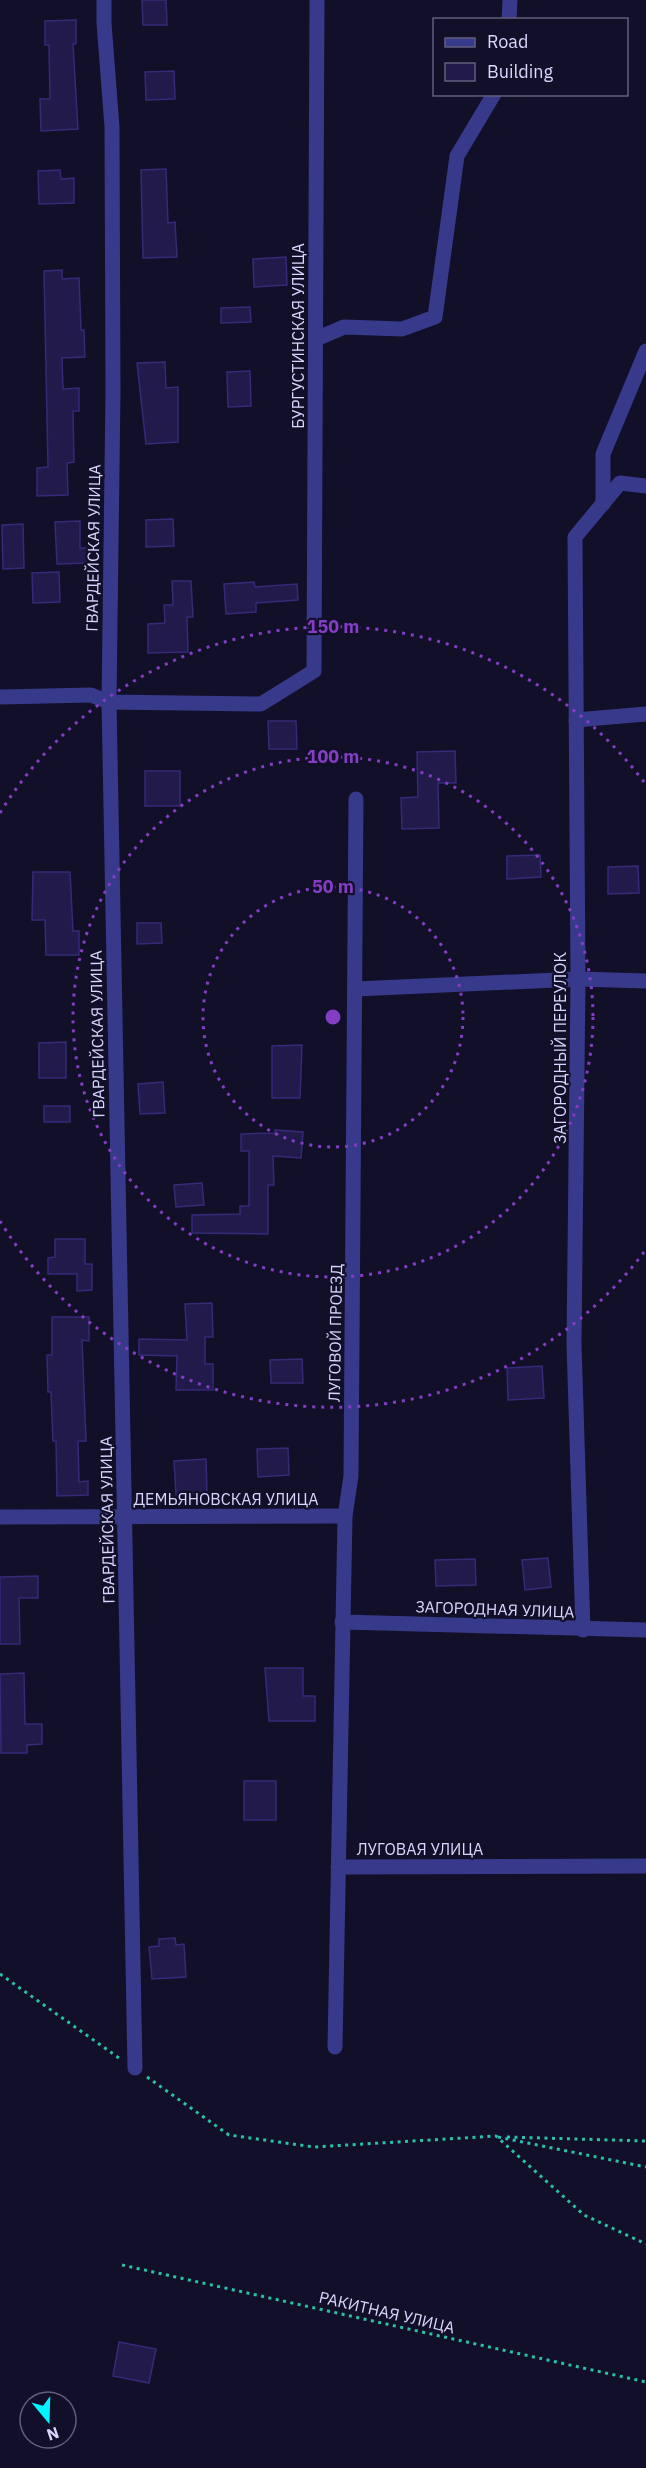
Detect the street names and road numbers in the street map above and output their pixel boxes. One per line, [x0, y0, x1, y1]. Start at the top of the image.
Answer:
street label: БУРГУСТИНСКАЯ УЛИЦА [288, 243, 308, 429]
street label: ГВАРДЕЙСКАЯ УЛИЦА [82, 464, 104, 632]
street label: ГВАРДЕЙСКАЯ УЛИЦА [86, 950, 108, 1118]
street label: ЗАГОРОДНЫЙ ПЕРЕУЛОК [550, 952, 570, 1144]
street label: ЛУГОВОЙ ПРОЕЗД [324, 1263, 346, 1402]
street label: ГВАРДЕЙСКАЯ УЛИЦА [96, 1436, 118, 1604]
street label: ДЕМЬЯНОВСКАЯ УЛИЦА [133, 1489, 319, 1509]
street label: ЗАГОРОДНАЯ УЛИЦА [415, 1596, 575, 1622]
street label: ЛУГОВАЯ УЛИЦА [357, 1839, 483, 1859]
street label: РАКИТНАЯ УЛИЦА [317, 2287, 457, 2337]

